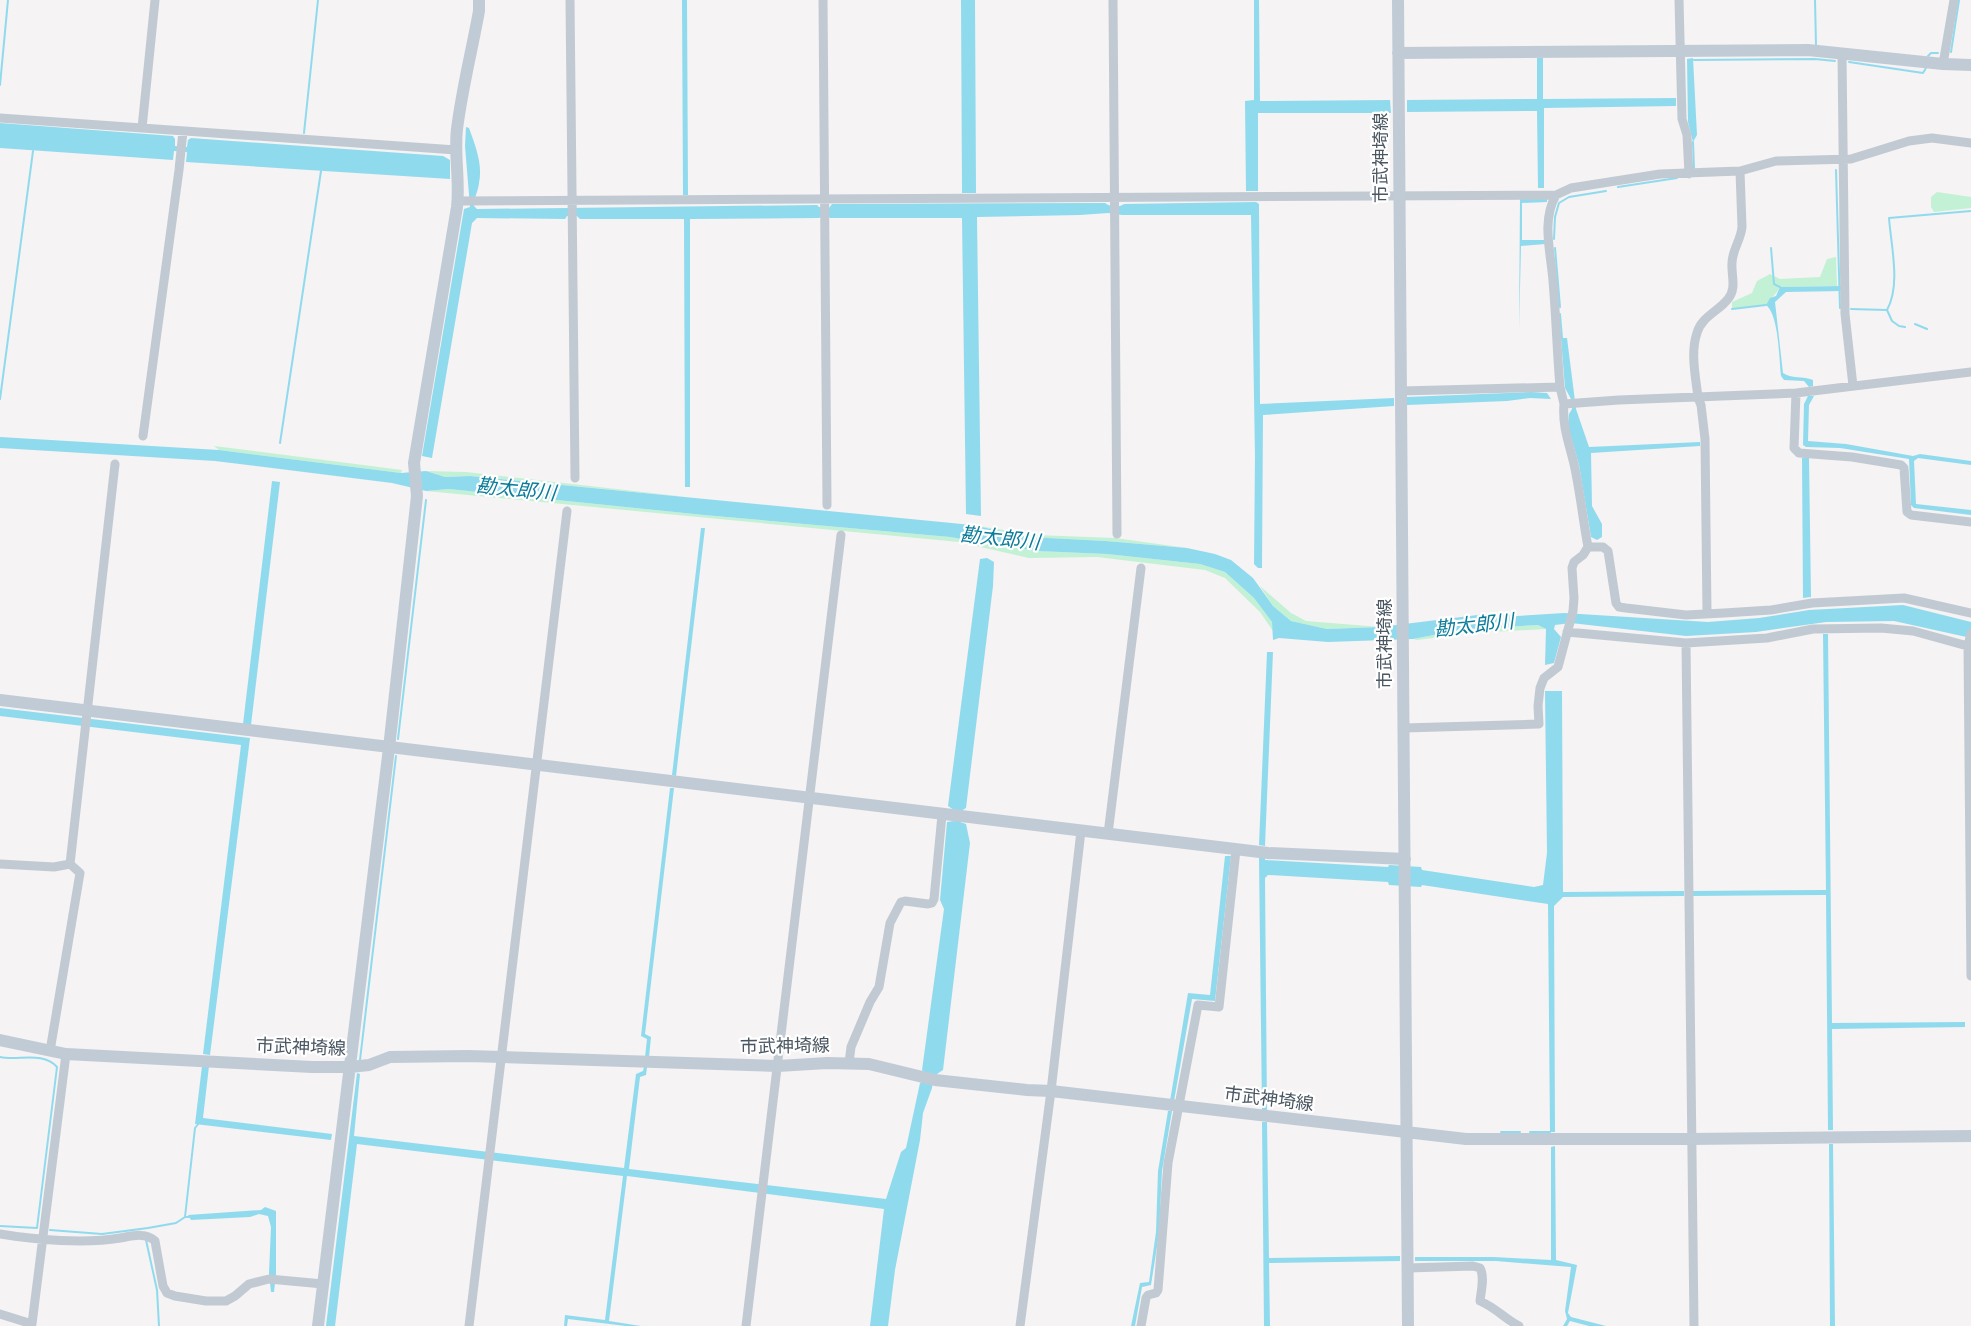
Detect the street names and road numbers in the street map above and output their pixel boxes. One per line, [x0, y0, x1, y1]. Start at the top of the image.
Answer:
street label: 市武神埼線 [1370, 113, 1392, 203]
street label: 市武神埼線 [1374, 599, 1396, 689]
street label: 市武神埼線 [256, 1034, 346, 1060]
street label: 市武神埼線 [740, 1034, 830, 1058]
street label: 市武神埼線 [1223, 1083, 1315, 1115]

